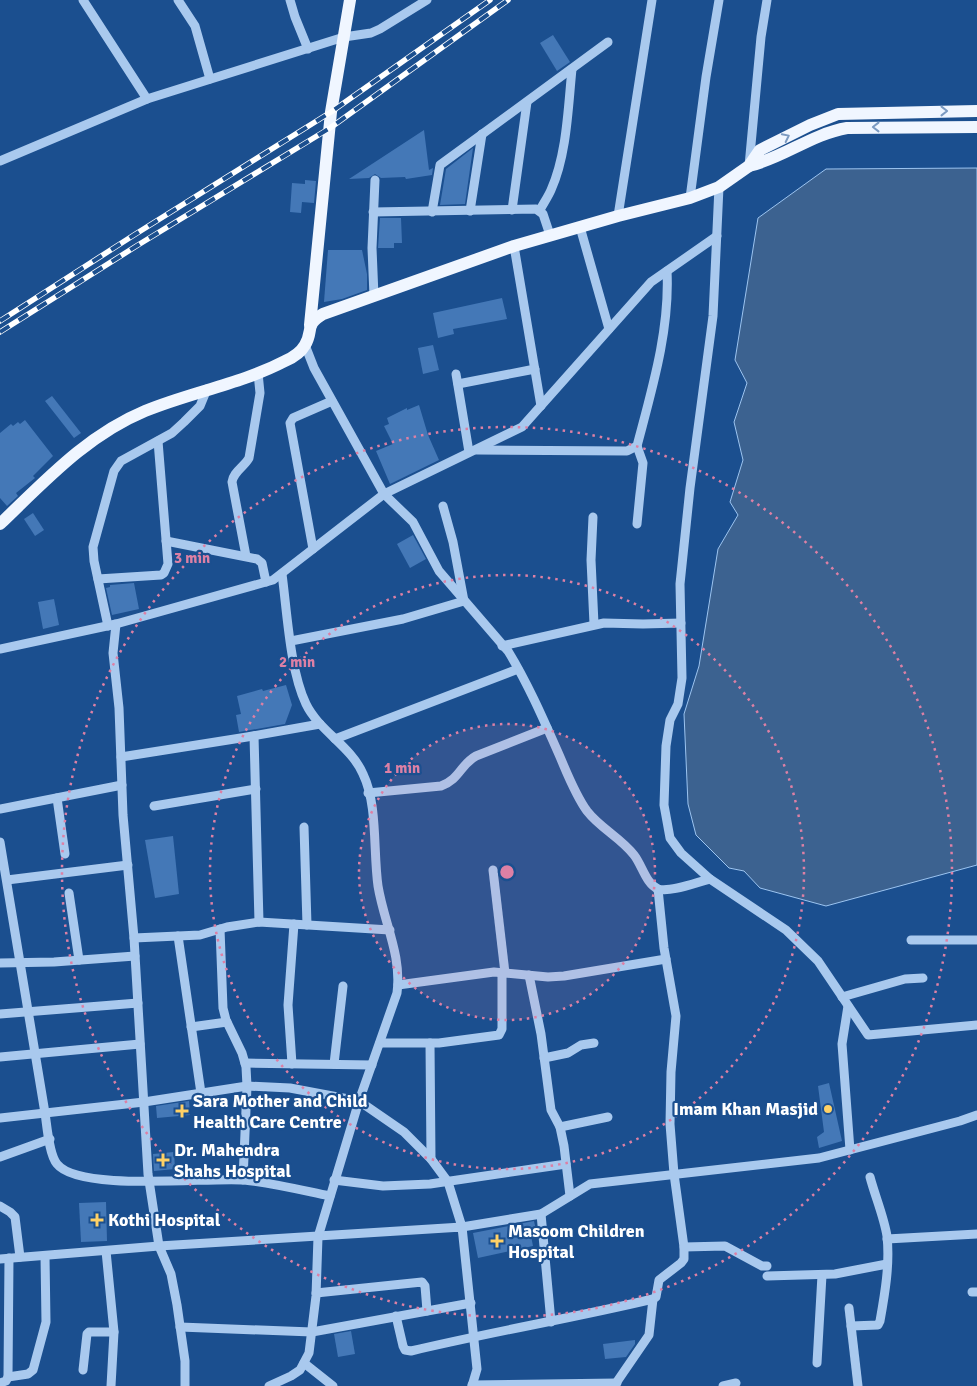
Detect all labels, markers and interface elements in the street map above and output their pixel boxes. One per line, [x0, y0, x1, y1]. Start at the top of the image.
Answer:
one-way arrow [940, 106, 948, 116]
one-way arrow [872, 122, 880, 133]
one-way arrow [781, 133, 790, 143]
text: 3 min [174, 549, 210, 567]
text: 2 min [279, 653, 315, 671]
text: 1 min [384, 759, 420, 777]
centre of rings [498, 863, 516, 881]
place label: Sara Mother and Child Health Care Centre [193, 1090, 368, 1133]
place label: Imam Khan Masjid [673, 1098, 818, 1120]
marker: Imam Khan Masjid [822, 1103, 834, 1115]
marker: Sara Mother and Child Health Care Centre [175, 1104, 189, 1118]
place label: Dr. Mahendra Shahs Hospital [174, 1139, 291, 1182]
marker: Dr. Mahendra Shahs Hospital [156, 1153, 170, 1167]
place label: Kothi Hospital [108, 1209, 221, 1231]
marker: Kothi Hospital [90, 1213, 104, 1227]
place label: Masoom Children Hospital [508, 1220, 645, 1263]
marker: Masoom Children Hospital [490, 1234, 504, 1248]

